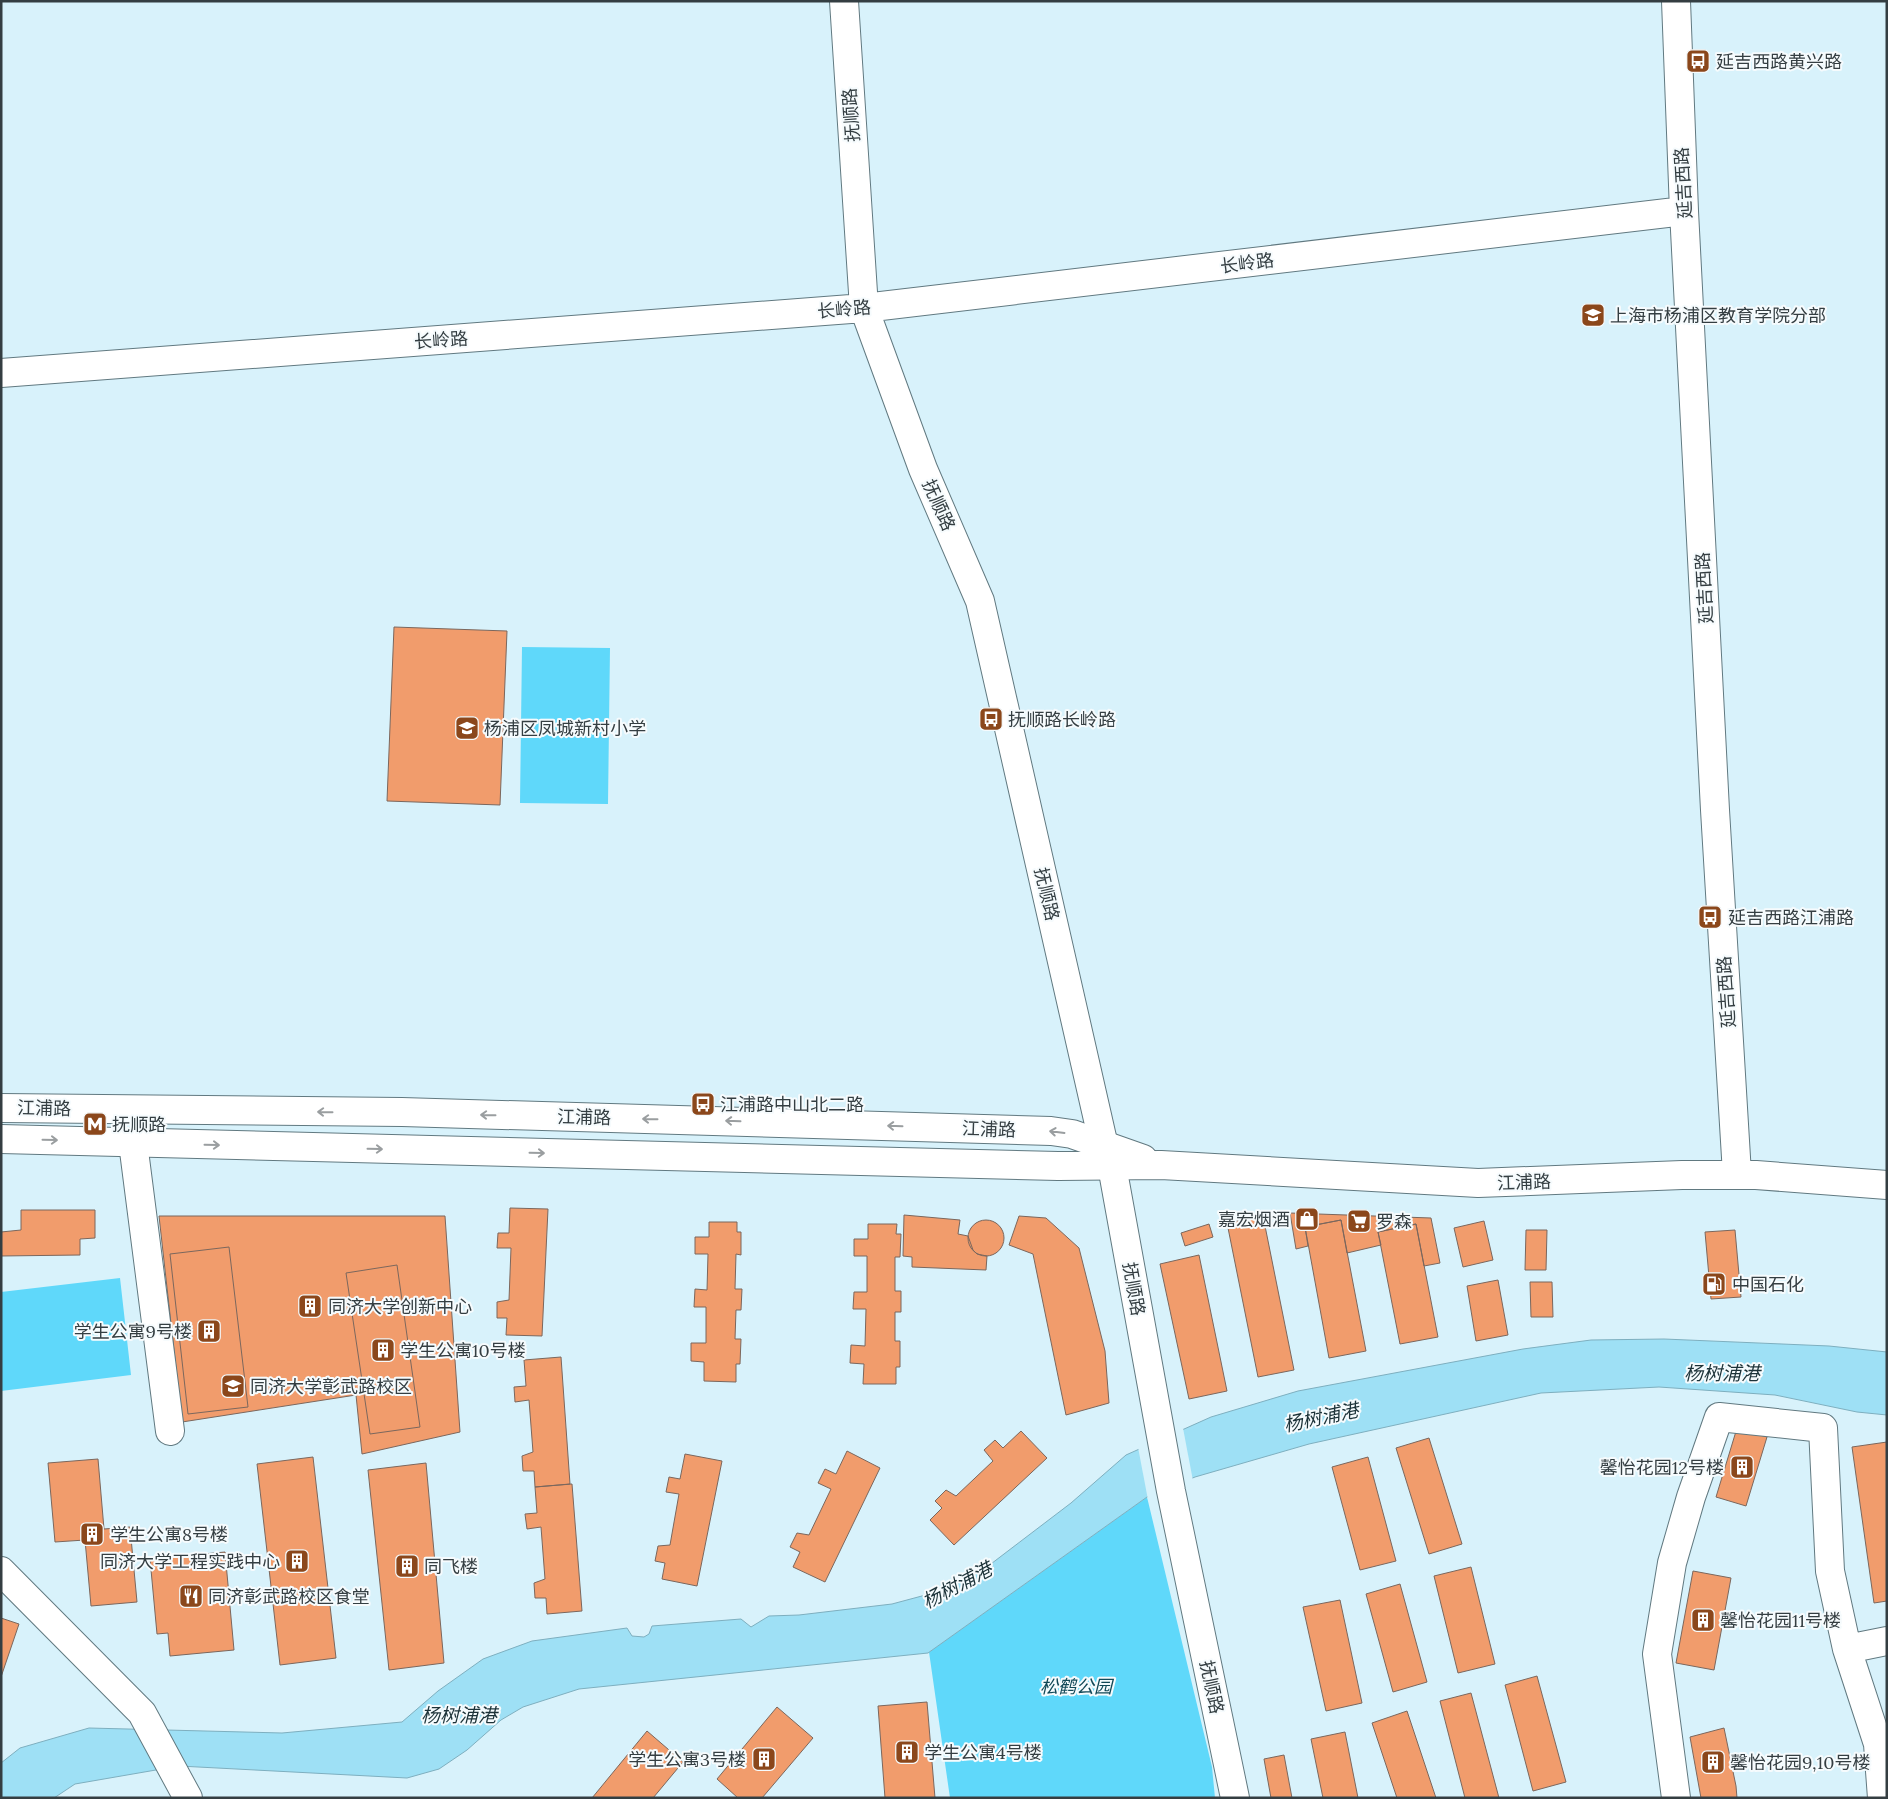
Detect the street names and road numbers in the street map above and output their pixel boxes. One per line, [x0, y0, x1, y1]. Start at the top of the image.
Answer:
street label: 抚顺路 [838, 87, 864, 143]
street label: 延吉西路 [1670, 146, 1696, 220]
street label: 长岭路 [1219, 248, 1275, 278]
street label: 长岭路 [816, 295, 872, 323]
street label: 长岭路 [413, 327, 469, 353]
street label: 抚顺路 [918, 476, 960, 534]
street label: 延吉西路 [1691, 551, 1717, 625]
street label: 抚顺路 [1030, 865, 1064, 923]
street label: 延吉西路 [1712, 955, 1740, 1029]
street label: 江浦路 [17, 1096, 71, 1120]
street label: 江浦路 [557, 1105, 611, 1129]
street label: 江浦路 [962, 1117, 1016, 1141]
street label: 江浦路 [1497, 1170, 1551, 1194]
street label: 抚顺路 [1118, 1260, 1150, 1318]
street label: 抚顺路 [1195, 1658, 1229, 1716]

